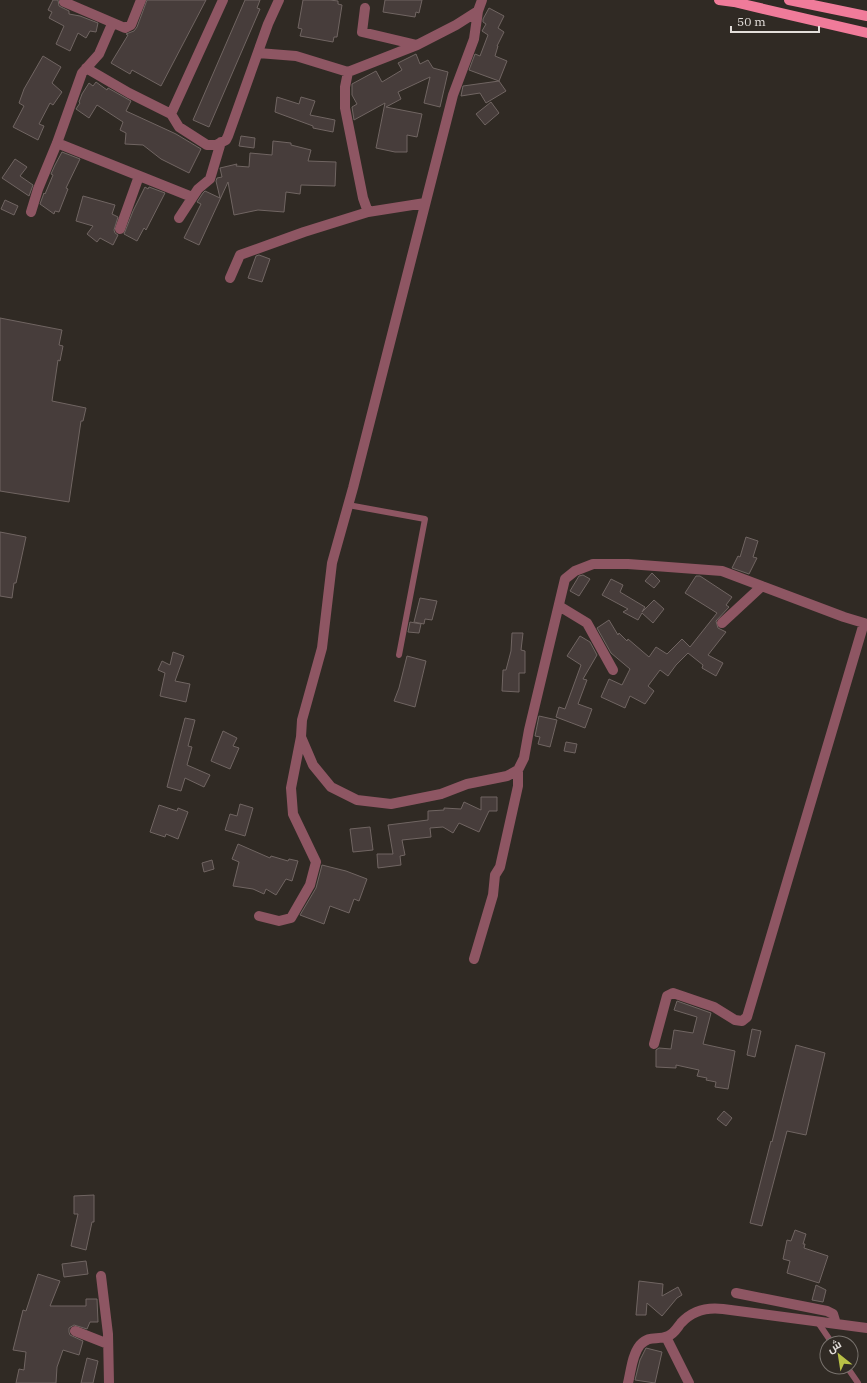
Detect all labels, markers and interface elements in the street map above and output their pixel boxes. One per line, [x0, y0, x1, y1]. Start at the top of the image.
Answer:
scale bar [731, 8, 819, 34]
text: 50 m [737, 14, 766, 29]
north arrow [819, 1335, 859, 1375]
text: ش [824, 1337, 844, 1356]

